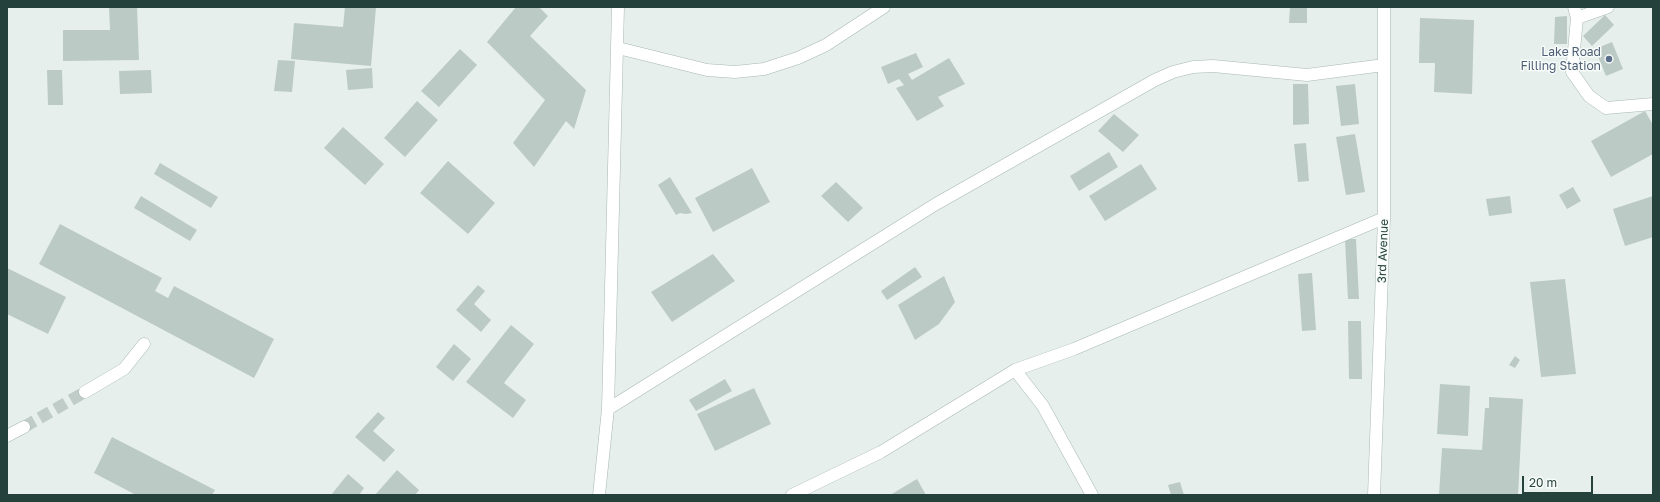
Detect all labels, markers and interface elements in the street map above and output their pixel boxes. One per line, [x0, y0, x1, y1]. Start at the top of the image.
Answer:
place label: Lake Road Filling Station [1520, 45, 1601, 73]
marker: Lake Road Filling Station [1604, 54, 1614, 64]
street label: 3rd Avenue [1375, 219, 1391, 283]
scale bar [1524, 468, 1595, 494]
text: 20 m [1529, 475, 1557, 490]

